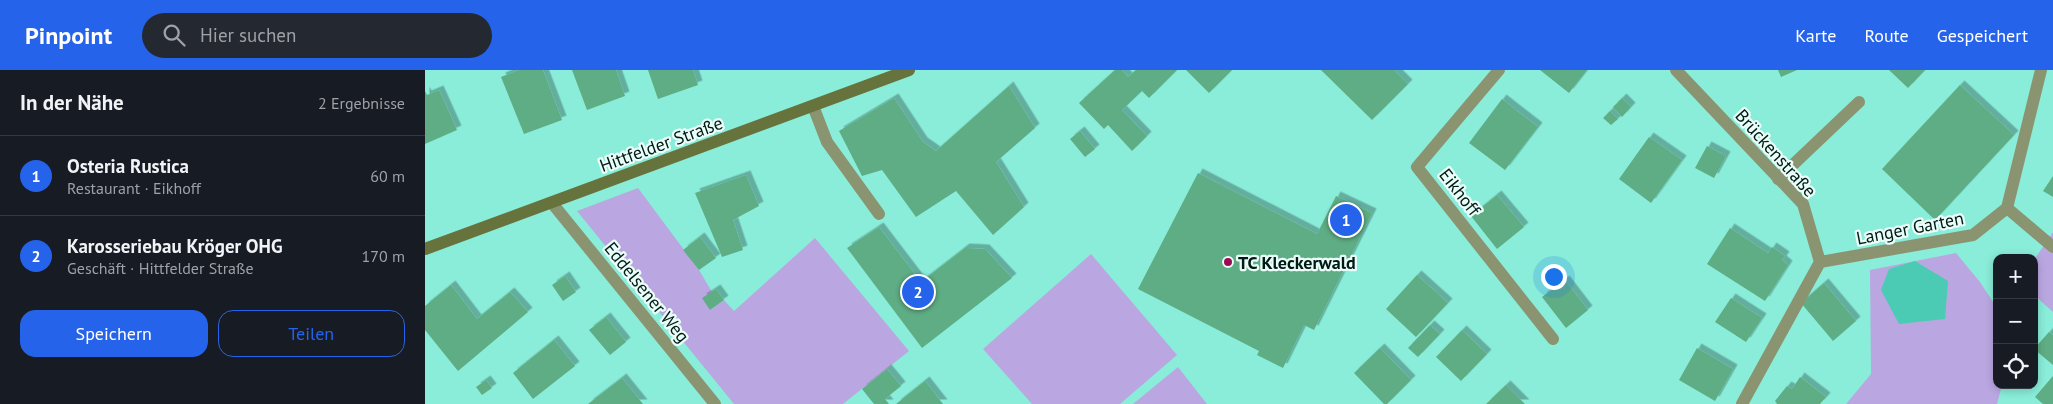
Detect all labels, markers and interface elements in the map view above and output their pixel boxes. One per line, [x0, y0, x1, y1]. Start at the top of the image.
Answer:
search box [142, 13, 492, 58]
text: Pinpoint [25, 20, 112, 51]
icon: search [160, 21, 188, 49]
text: Hier suchen [200, 23, 296, 47]
text: Karte [1795, 24, 1836, 47]
text: Route [1864, 24, 1909, 47]
text: Gespeichert [1937, 24, 2028, 47]
text: In der Nähe [20, 89, 124, 116]
text: 2 Ergebnisse [318, 93, 405, 113]
street label: Brückenstraße [1731, 104, 1821, 202]
street label: Hittfelder Straße [596, 111, 726, 177]
text: Osteria Rustica [67, 154, 189, 178]
street label: Eikhoff [1434, 164, 1486, 221]
text: 1 [31, 166, 41, 186]
text: 60 m [370, 166, 405, 186]
text: Restaurant · Eikhoff [67, 178, 201, 198]
pin: 1 [1330, 201, 1362, 239]
street label: Langer Garten [1854, 206, 1966, 250]
text: Karosseriebau Kröger OHG [67, 234, 282, 258]
street label: Eddelsener Weg [600, 237, 694, 347]
text: 2 [31, 246, 41, 266]
text: 170 m [362, 246, 405, 266]
place label: TC Kleckerwald [1238, 251, 1356, 274]
map controls [1993, 254, 2038, 389]
button: + [1993, 254, 2038, 299]
marker: TC Kleckerwald [1222, 256, 1234, 268]
text: Geschäft · Hittfelder Straße [67, 258, 254, 278]
your location [1541, 264, 1567, 290]
pin: 2 [902, 273, 934, 311]
button: − [1993, 299, 2038, 344]
button: Speichern [20, 310, 208, 357]
button: Teilen [218, 310, 405, 357]
button: locate [1993, 344, 2038, 389]

